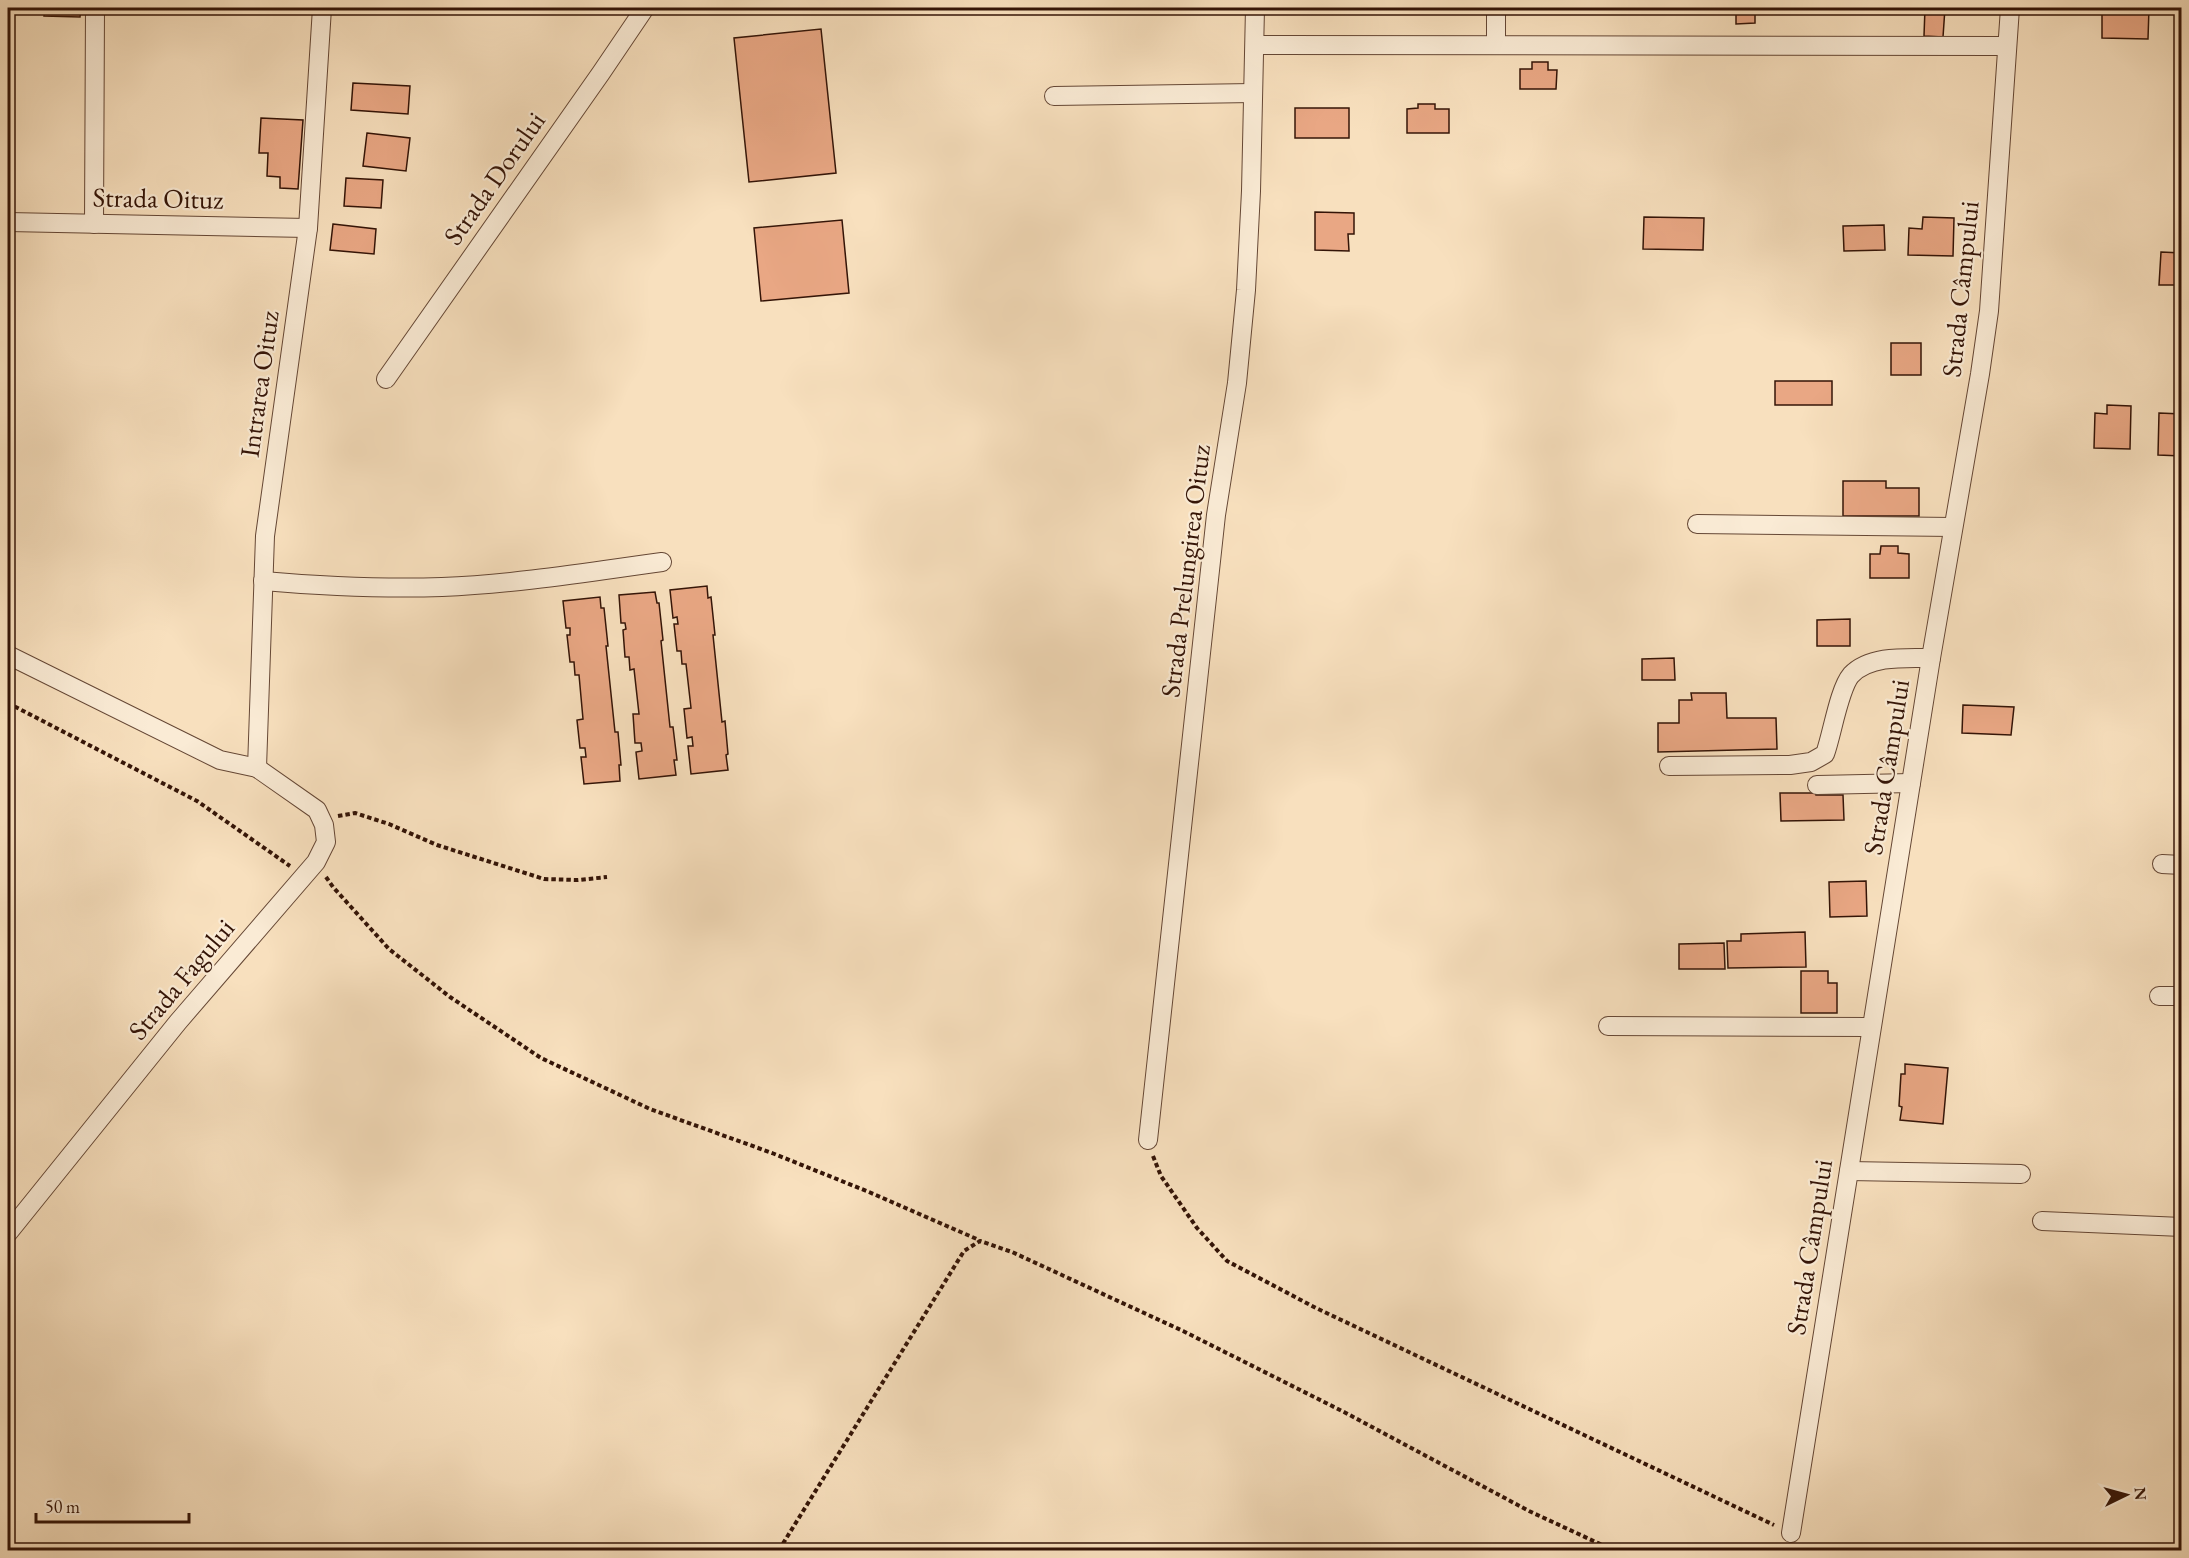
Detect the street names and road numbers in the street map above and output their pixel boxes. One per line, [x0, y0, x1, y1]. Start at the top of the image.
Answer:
street label: Strada Dorului [435, 104, 553, 252]
street label: Strada Oituz [92, 179, 224, 217]
street label: Strada Câmpului [1933, 199, 1987, 379]
street label: Intrarea Oituz [231, 308, 287, 459]
street label: Strada Prelungirea Oituz [1152, 442, 1218, 699]
street label: Strada Câmpului [1855, 676, 1917, 857]
street label: Strada Fagului [120, 911, 242, 1047]
street label: Strada Câmpului [1778, 1156, 1840, 1337]

